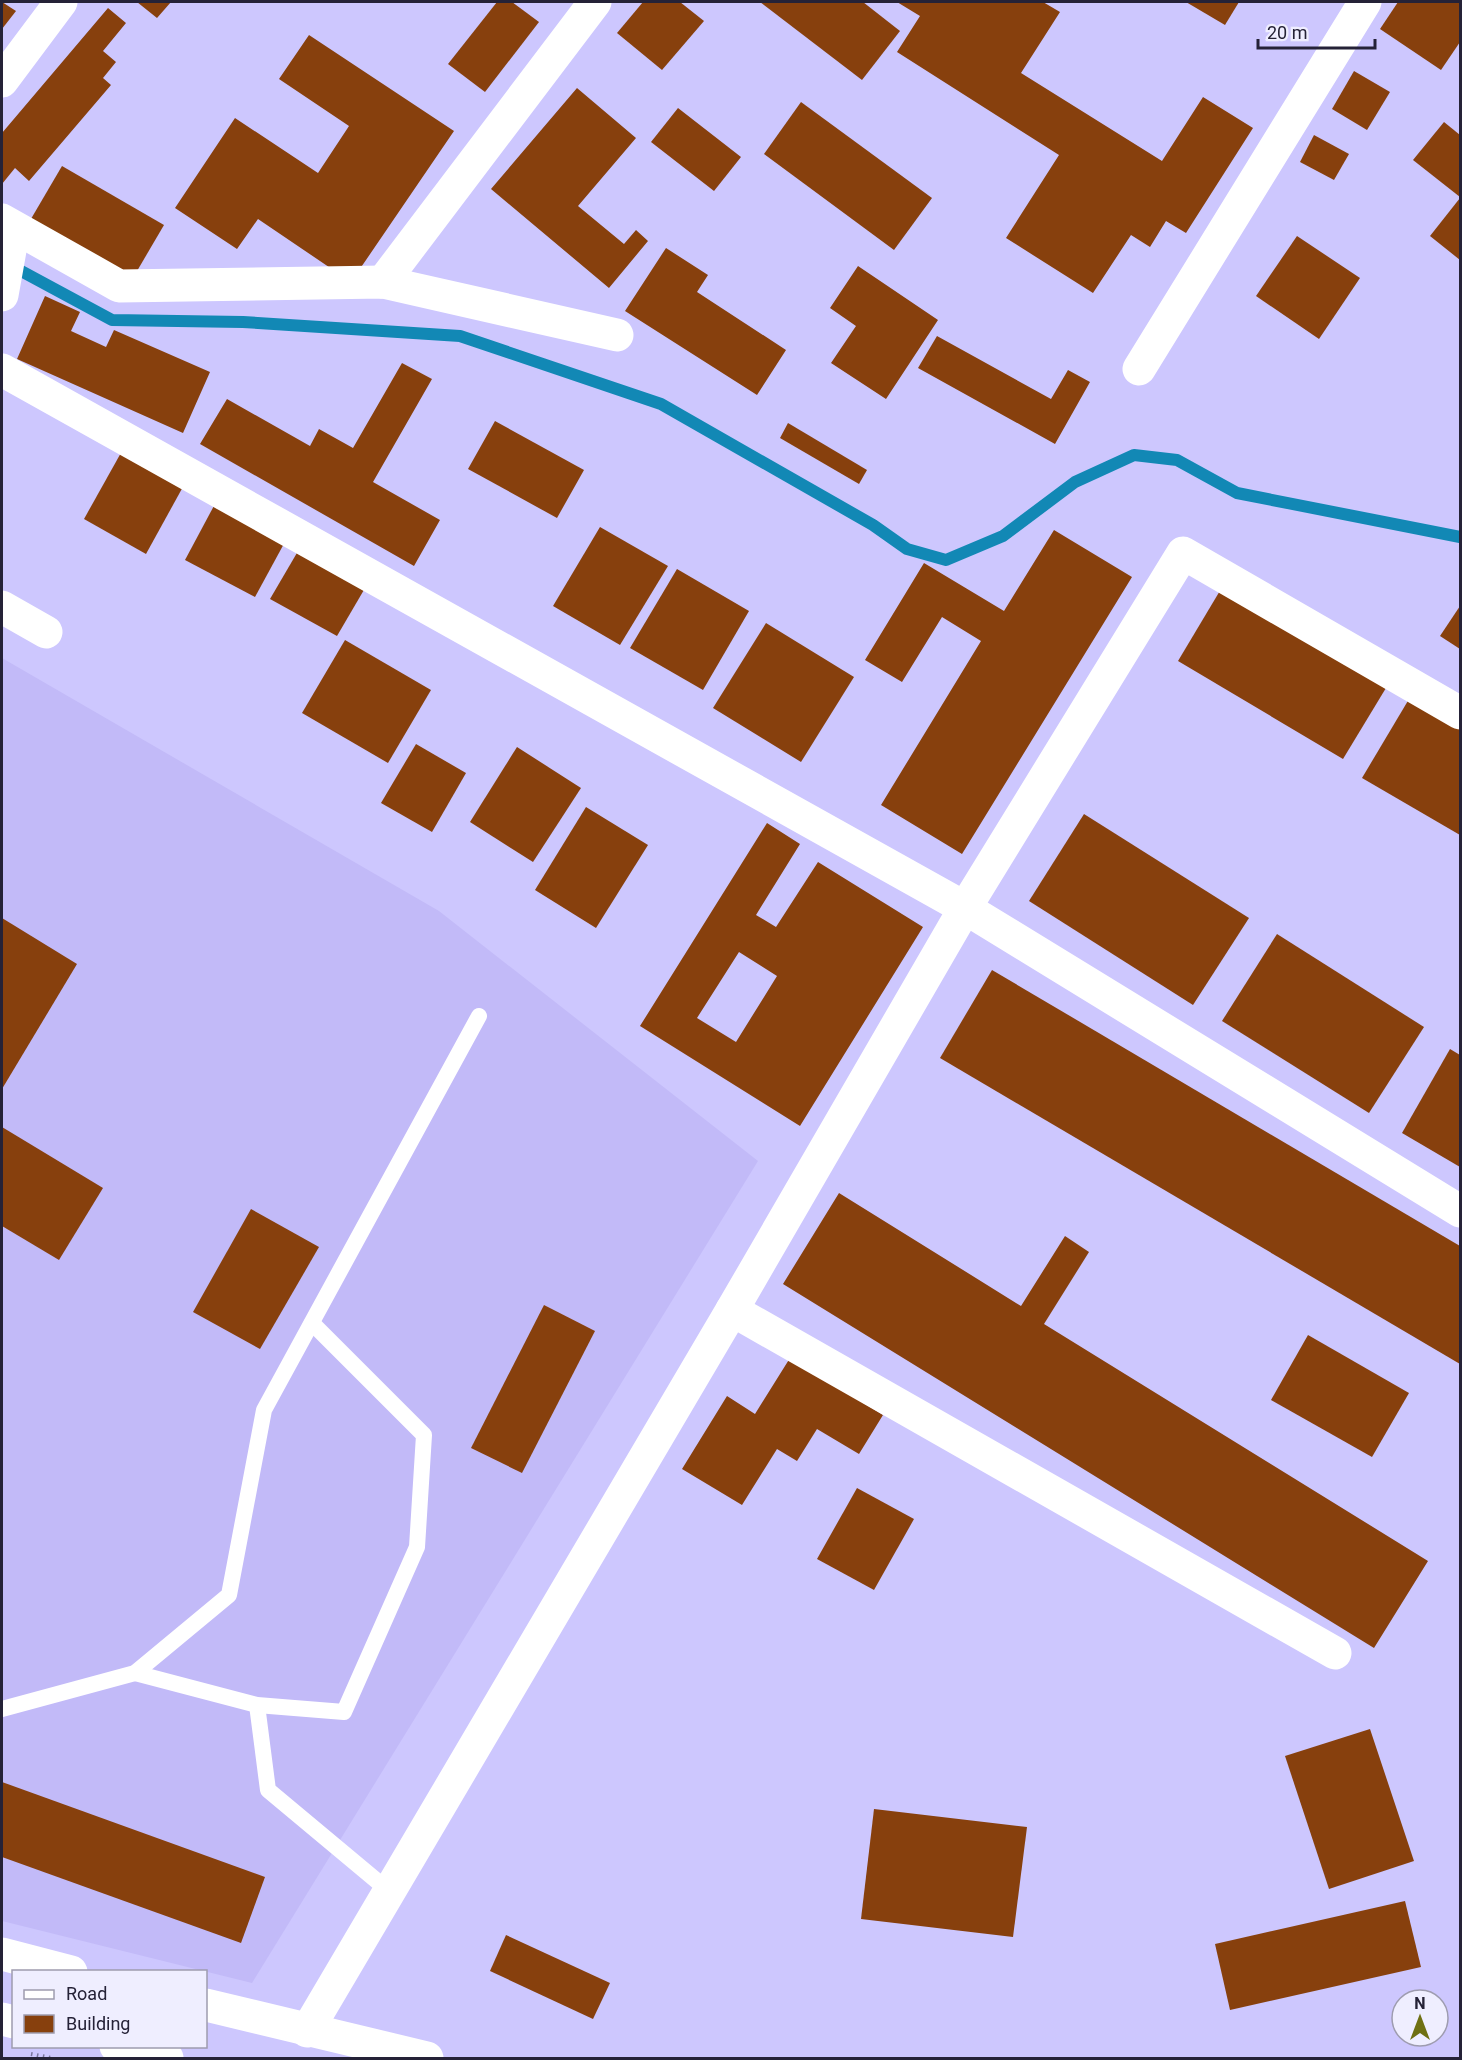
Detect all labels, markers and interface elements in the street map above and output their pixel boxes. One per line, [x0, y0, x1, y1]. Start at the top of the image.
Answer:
scale bar [1258, 12, 1375, 50]
text: 20 m [1267, 22, 1307, 43]
legend [12, 1970, 207, 2048]
text: Road [66, 1983, 107, 2004]
north arrow [1390, 1988, 1450, 2048]
text: N [1414, 1994, 1426, 2013]
text: Building [66, 2013, 130, 2034]

